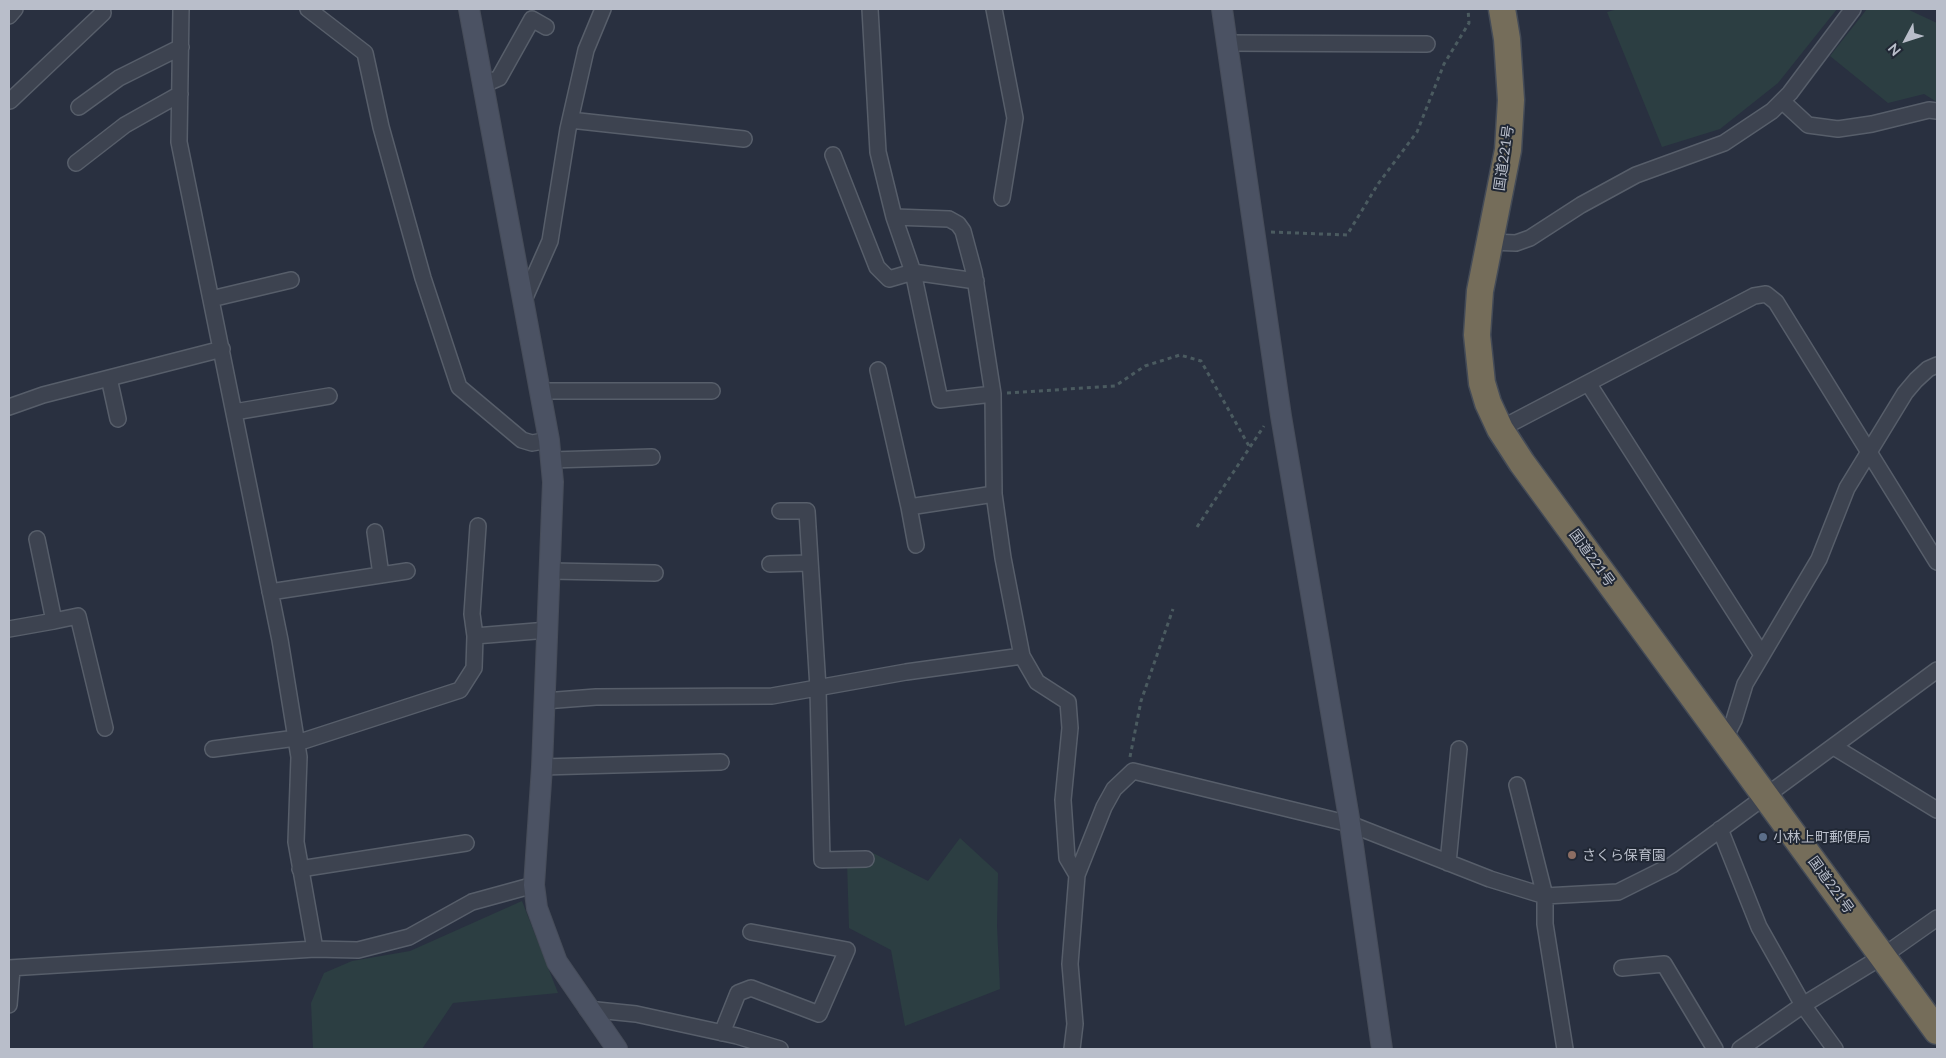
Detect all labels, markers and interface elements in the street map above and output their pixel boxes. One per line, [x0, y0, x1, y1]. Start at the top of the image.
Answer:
north arrow [1881, 15, 1931, 65]
text: N [1884, 40, 1904, 60]
street label: 国道221号 [1491, 124, 1517, 192]
street label: 国道221号 [1566, 526, 1618, 590]
place label: 小林上町郵便局 [1773, 829, 1871, 845]
marker: 小林上町郵便局 [1757, 831, 1769, 843]
place label: さくら保育園 [1582, 847, 1666, 863]
marker: さくら保育園 [1566, 849, 1578, 861]
street label: 国道221号 [1805, 853, 1857, 917]

